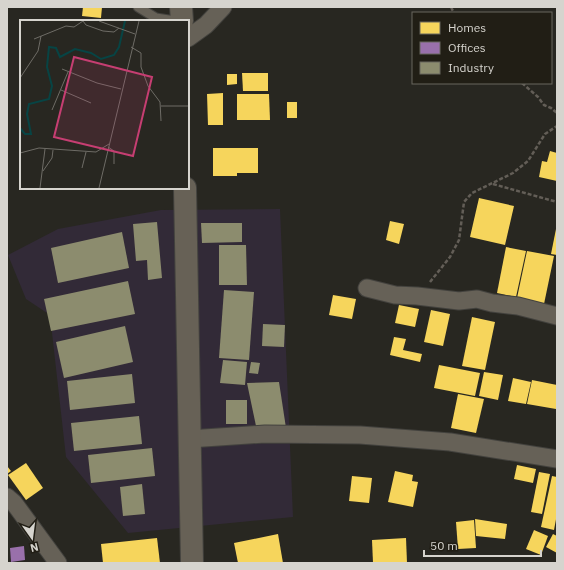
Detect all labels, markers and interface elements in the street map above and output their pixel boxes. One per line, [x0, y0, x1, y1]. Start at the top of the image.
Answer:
legend [412, 12, 552, 84]
inset map [20, 20, 189, 189]
text: Homes [448, 20, 486, 35]
text: Offices [448, 40, 486, 55]
text: Industry [448, 60, 494, 75]
north arrow [12, 518, 52, 558]
scale bar [424, 532, 541, 558]
text: 50 m [430, 538, 458, 553]
text: N [29, 540, 40, 555]

